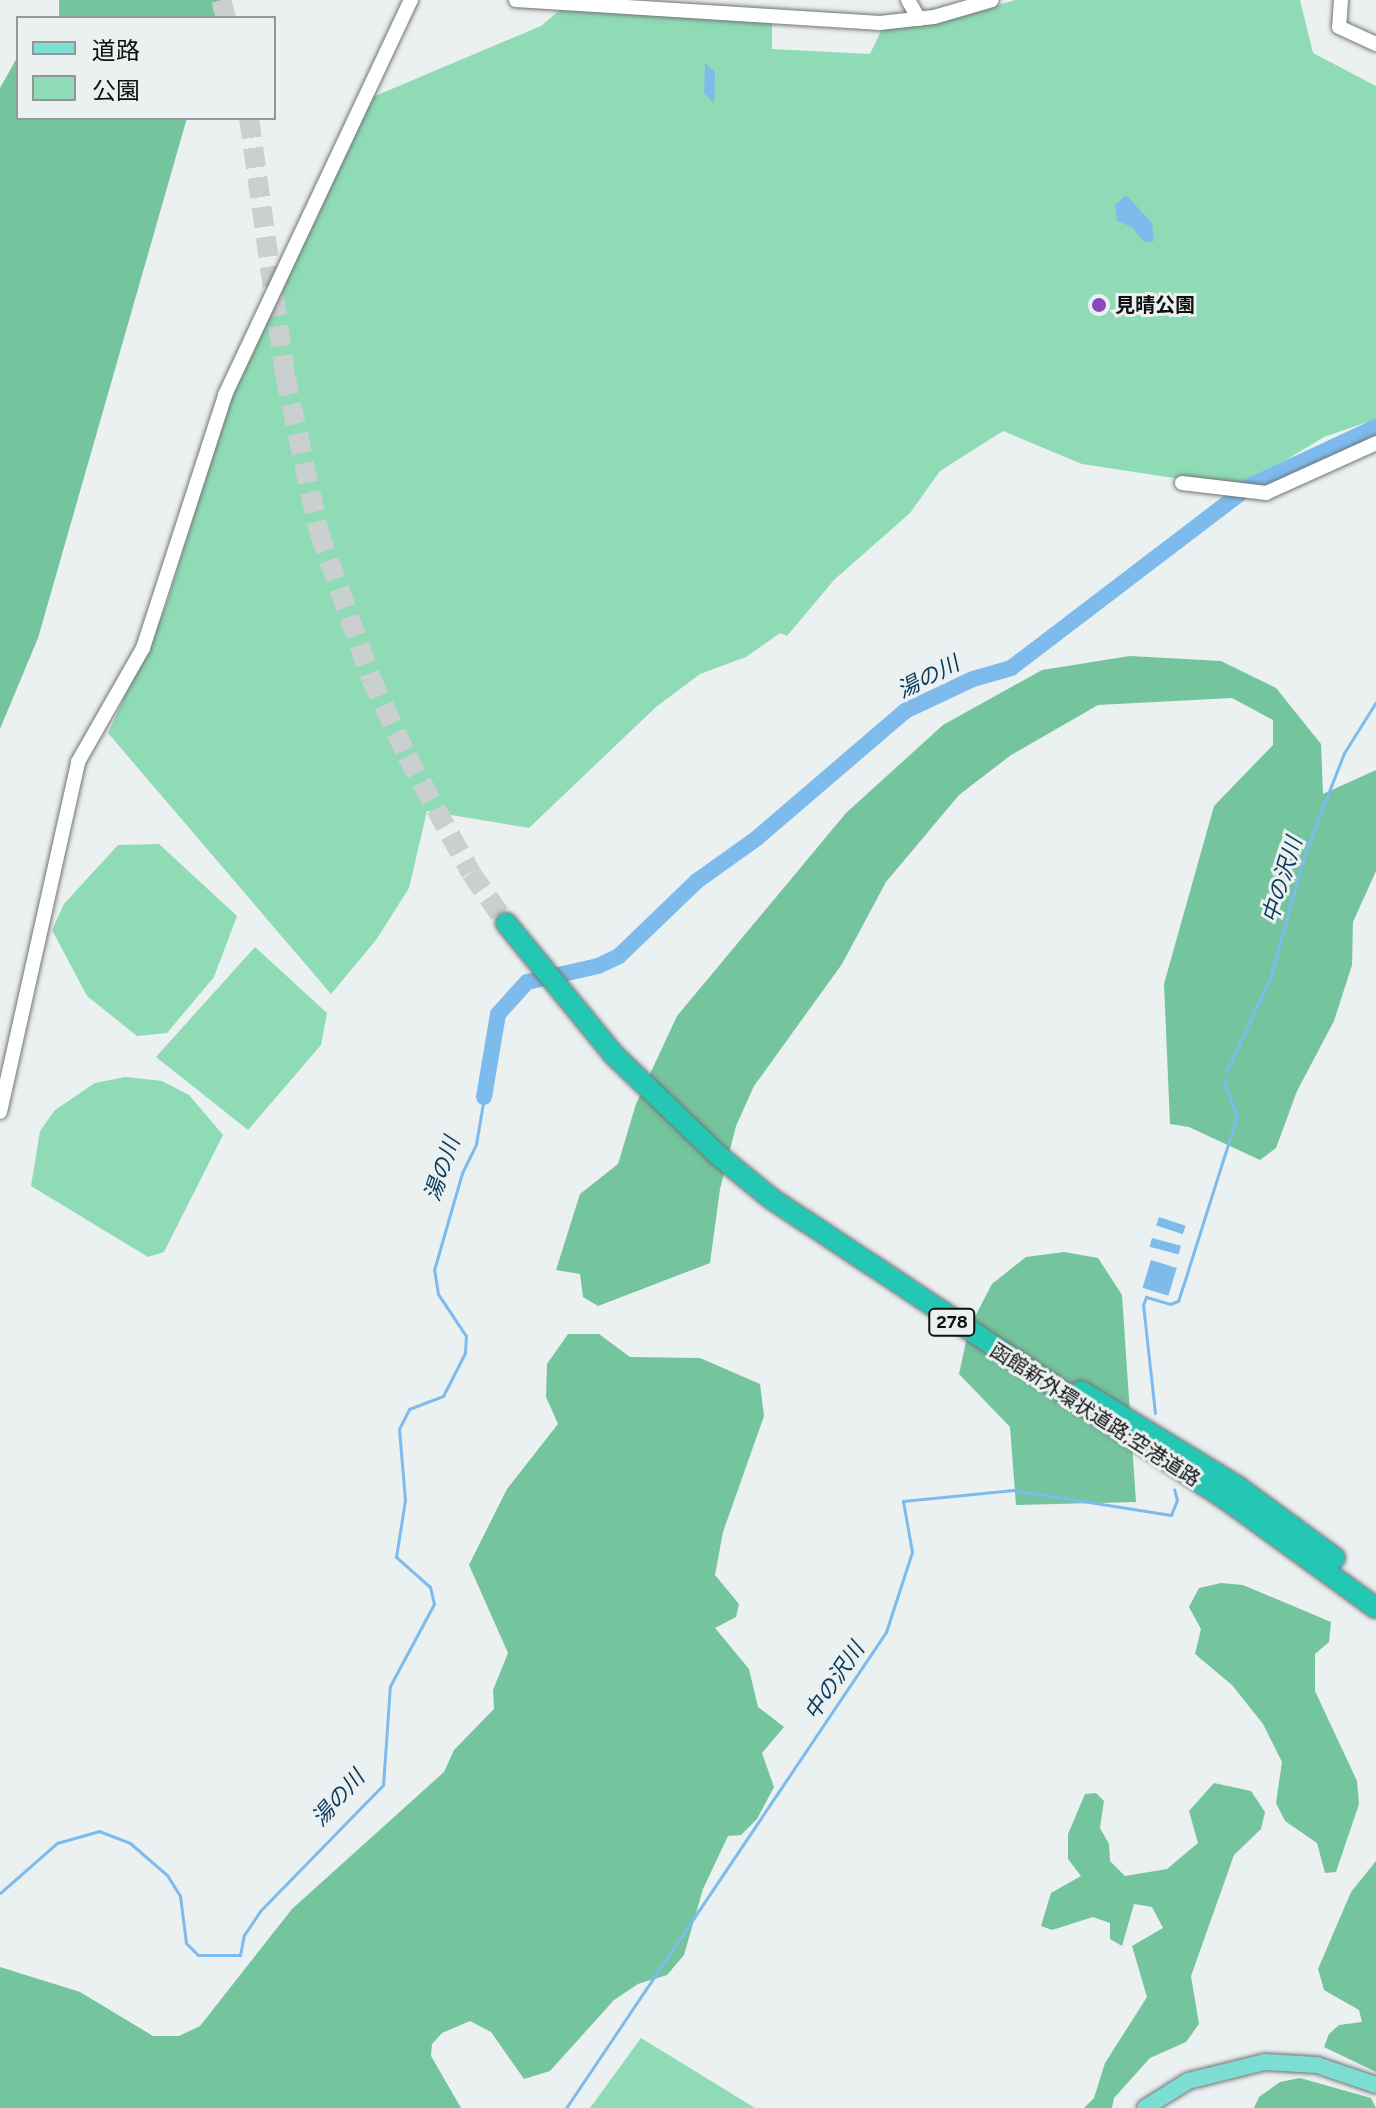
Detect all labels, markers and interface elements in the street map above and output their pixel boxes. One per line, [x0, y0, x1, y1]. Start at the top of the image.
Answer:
legend [16, 16, 276, 120]
text: 道路 [92, 36, 140, 65]
text: 公園 [92, 76, 140, 105]
place label: 見晴公園 [1115, 293, 1195, 317]
marker: 見晴公園 [1090, 296, 1108, 314]
water label: 湯の川 [893, 650, 963, 704]
water label: 中の沢川 [1257, 834, 1307, 926]
water label: 湯の川 [419, 1134, 465, 1204]
road number: 278 [928, 1308, 976, 1336]
street label: 函館新外環状道路;空港道路 [986, 1338, 1204, 1492]
water label: 中の沢川 [798, 1637, 870, 1725]
water label: 湯の川 [306, 1765, 370, 1831]

